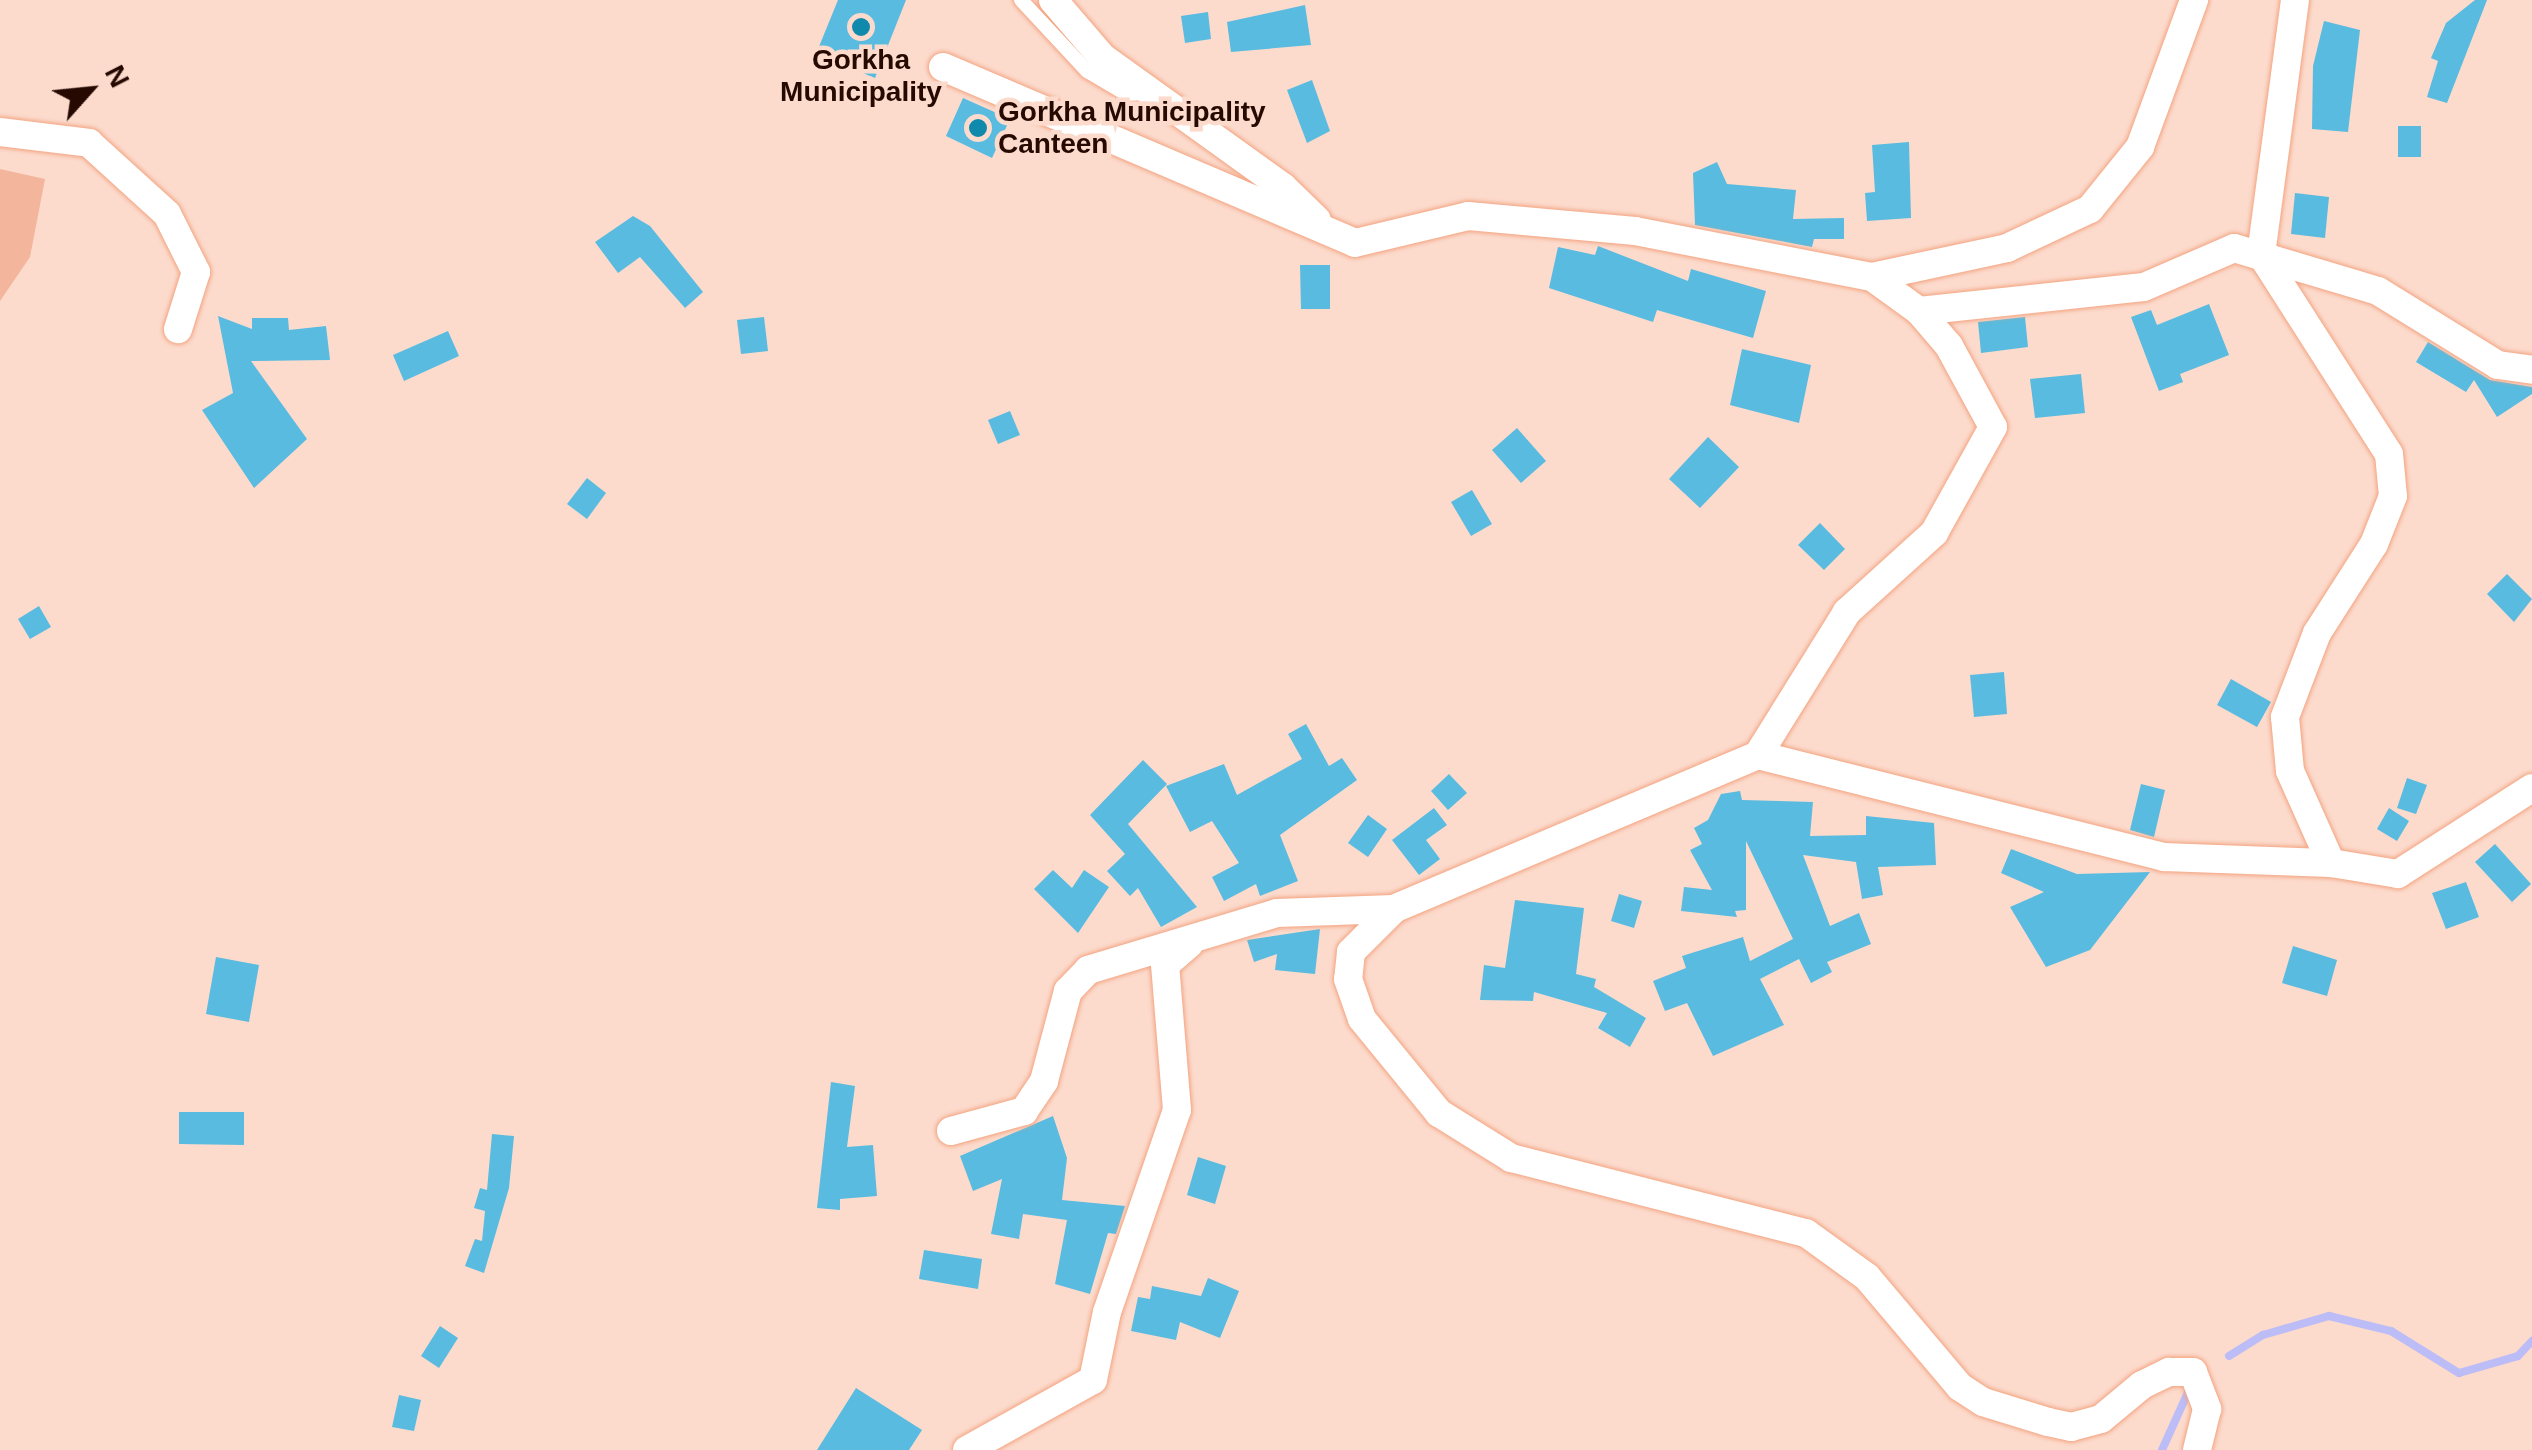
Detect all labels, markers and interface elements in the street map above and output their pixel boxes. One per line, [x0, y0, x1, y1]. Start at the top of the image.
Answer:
marker: Gorkha Municipality [850, 16, 872, 38]
north arrow [40, 40, 140, 140]
place label: Gorkha Municipality [780, 43, 942, 109]
text: N [99, 60, 136, 92]
place label: Gorkha Municipality Canteen [998, 95, 1266, 161]
marker: Gorkha Municipality Canteen [967, 117, 989, 139]

